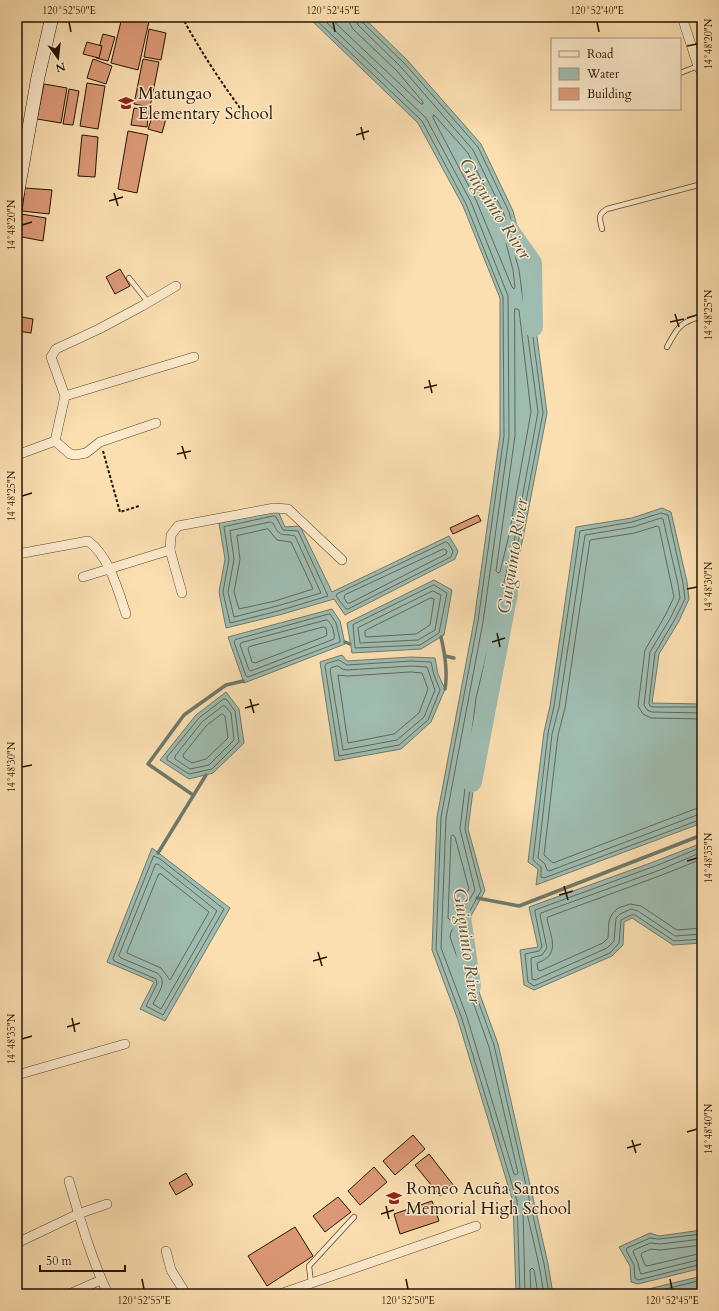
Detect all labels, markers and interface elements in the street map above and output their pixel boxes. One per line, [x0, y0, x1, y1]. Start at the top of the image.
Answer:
text: 120°52'50"E [42, 4, 96, 18]
text: 120°52'45"E [306, 4, 360, 18]
text: 120°52'40"E [570, 4, 624, 18]
text: 14°48'20"N [702, 18, 716, 69]
north arrow [38, 38, 78, 78]
legend [551, 38, 681, 110]
text: Road [587, 46, 614, 62]
text: N [53, 59, 67, 76]
text: Water [586, 66, 620, 82]
place label: Matungao Elementary School [138, 82, 274, 125]
text: Building [587, 86, 632, 102]
school or university icon: Matungao Elementary School [117, 94, 135, 112]
water label: Guiguinto River [453, 153, 538, 265]
text: 14°48'20"N [5, 199, 19, 250]
text: 14°48'25"N [702, 289, 716, 340]
text: 14°48'25"N [5, 470, 19, 521]
water label: Guiguinto River [492, 496, 535, 615]
text: 14°48'30"N [702, 561, 716, 612]
text: 14°48'30"N [5, 741, 19, 792]
text: 14°48'35"N [702, 832, 716, 883]
water label: Guiguinto River [447, 887, 488, 1006]
text: 14°48'35"N [5, 1013, 19, 1064]
text: 14°48'40"N [702, 1103, 716, 1154]
place label: Romeo Acuña Santos Memorial High School [406, 1177, 572, 1220]
school or university icon: Romeo Acuña Santos Memorial High School [385, 1189, 403, 1207]
scale bar [40, 1247, 125, 1273]
text: 50 m [46, 1253, 73, 1269]
text: 120°52'55"E [117, 1294, 171, 1308]
text: 120°52'50"E [381, 1294, 435, 1308]
text: 120°52'45"E [645, 1294, 699, 1308]

